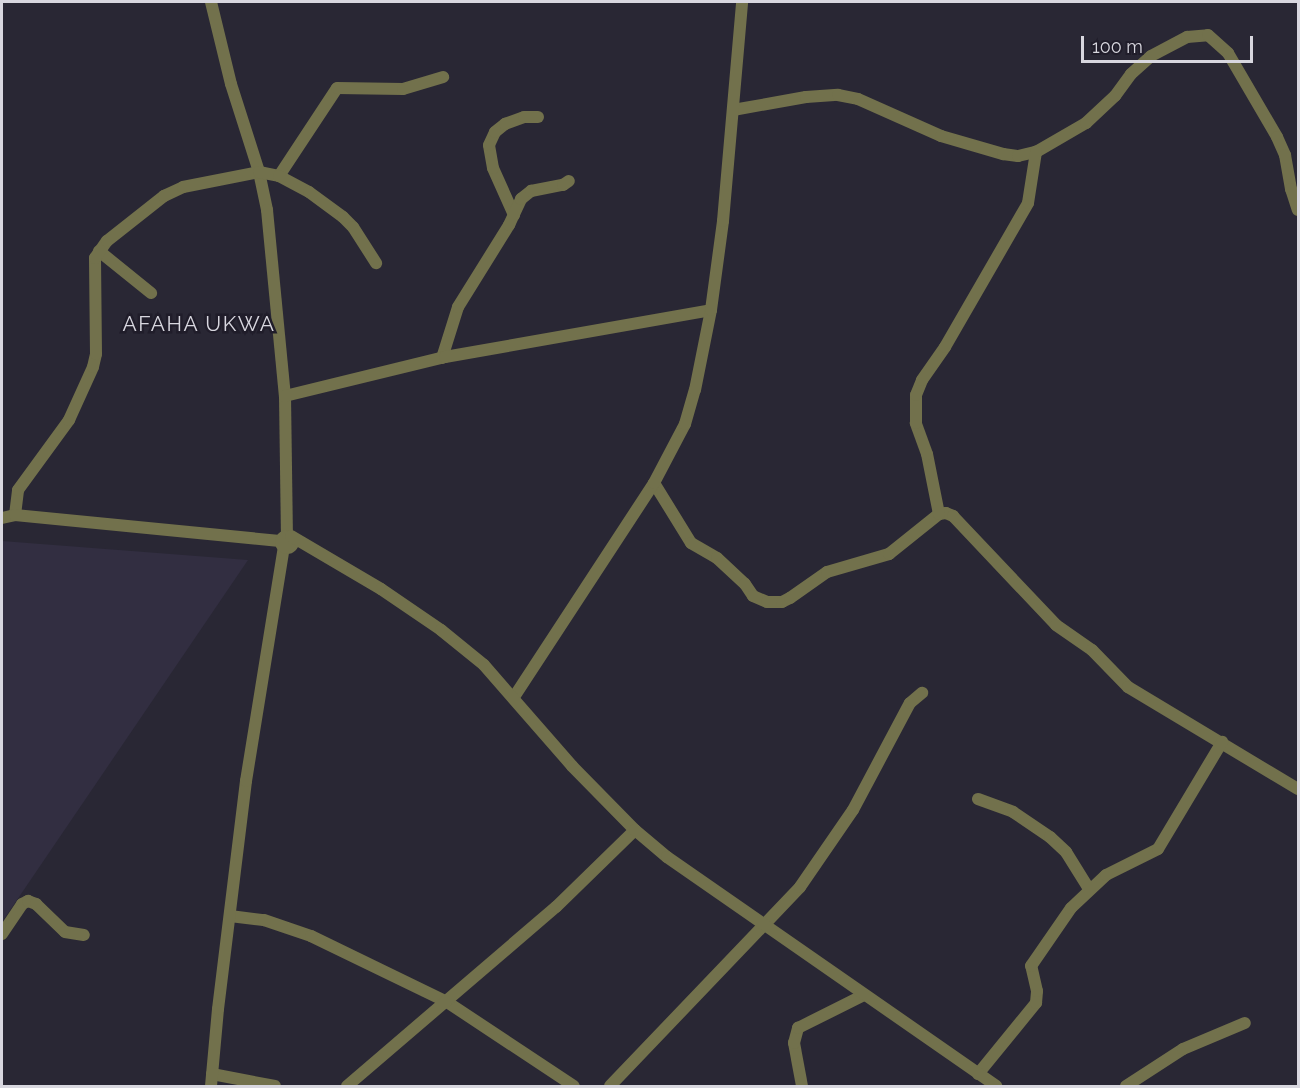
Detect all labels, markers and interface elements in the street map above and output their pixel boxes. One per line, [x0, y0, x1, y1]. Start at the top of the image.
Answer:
scale bar [1084, 24, 1256, 62]
text: 100 m [1092, 36, 1143, 57]
district label: AFAHA UKWA [122, 311, 276, 337]

